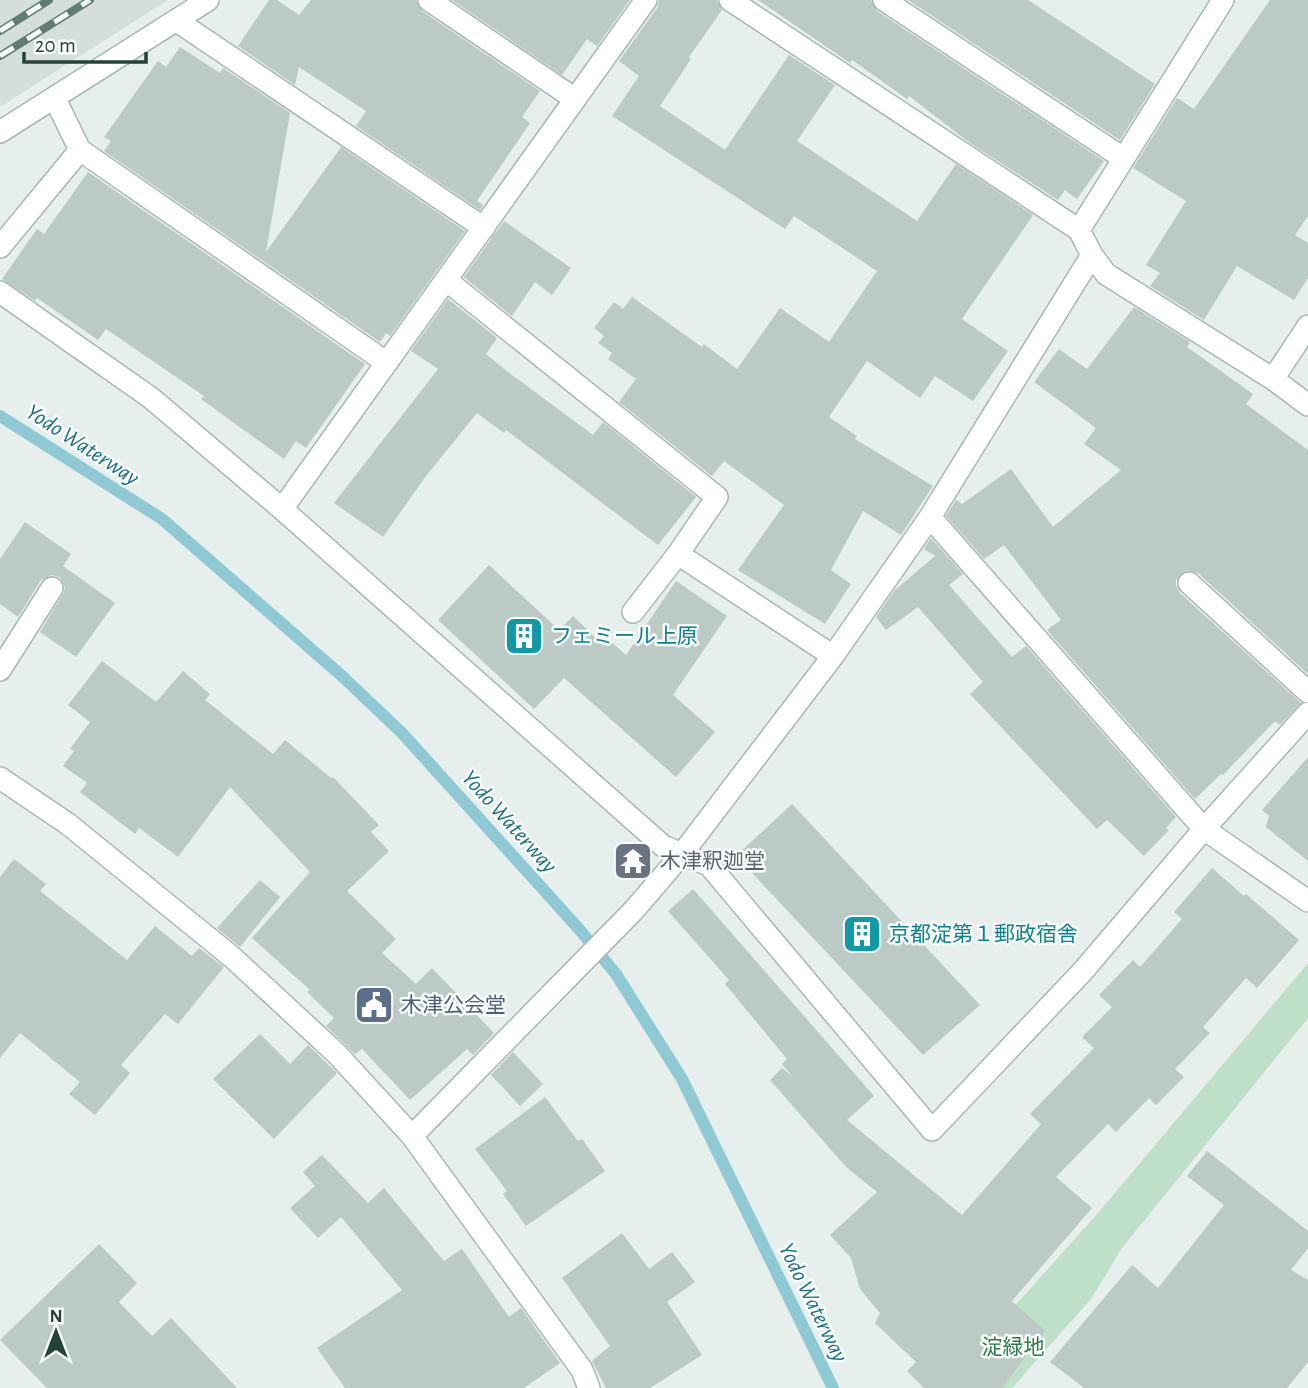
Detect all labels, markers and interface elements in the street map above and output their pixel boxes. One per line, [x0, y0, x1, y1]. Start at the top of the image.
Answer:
scale bar [24, 21, 147, 65]
text: 20 m [35, 35, 76, 56]
water label: Yodo Waterway [22, 400, 143, 490]
building icon: フェミール上原 [503, 615, 545, 657]
place label: フェミール上原 [551, 625, 698, 647]
water label: Yodo Waterway [457, 766, 561, 878]
temple icon: 木津釈迦堂 [612, 840, 654, 882]
place label: 木津釈迦堂 [660, 850, 765, 872]
building icon: 京都淀第１郵政宿舎 [841, 913, 883, 955]
place label: 京都淀第１郵政宿舎 [889, 923, 1078, 945]
public building icon: 木津公会堂 [353, 984, 395, 1026]
place label: 木津公会堂 [401, 994, 506, 1016]
water label: Yodo Waterway [774, 1240, 852, 1366]
north arrow [21, 1297, 91, 1367]
text: N [49, 1307, 63, 1326]
park label: 淀緑地 [982, 1336, 1045, 1358]

